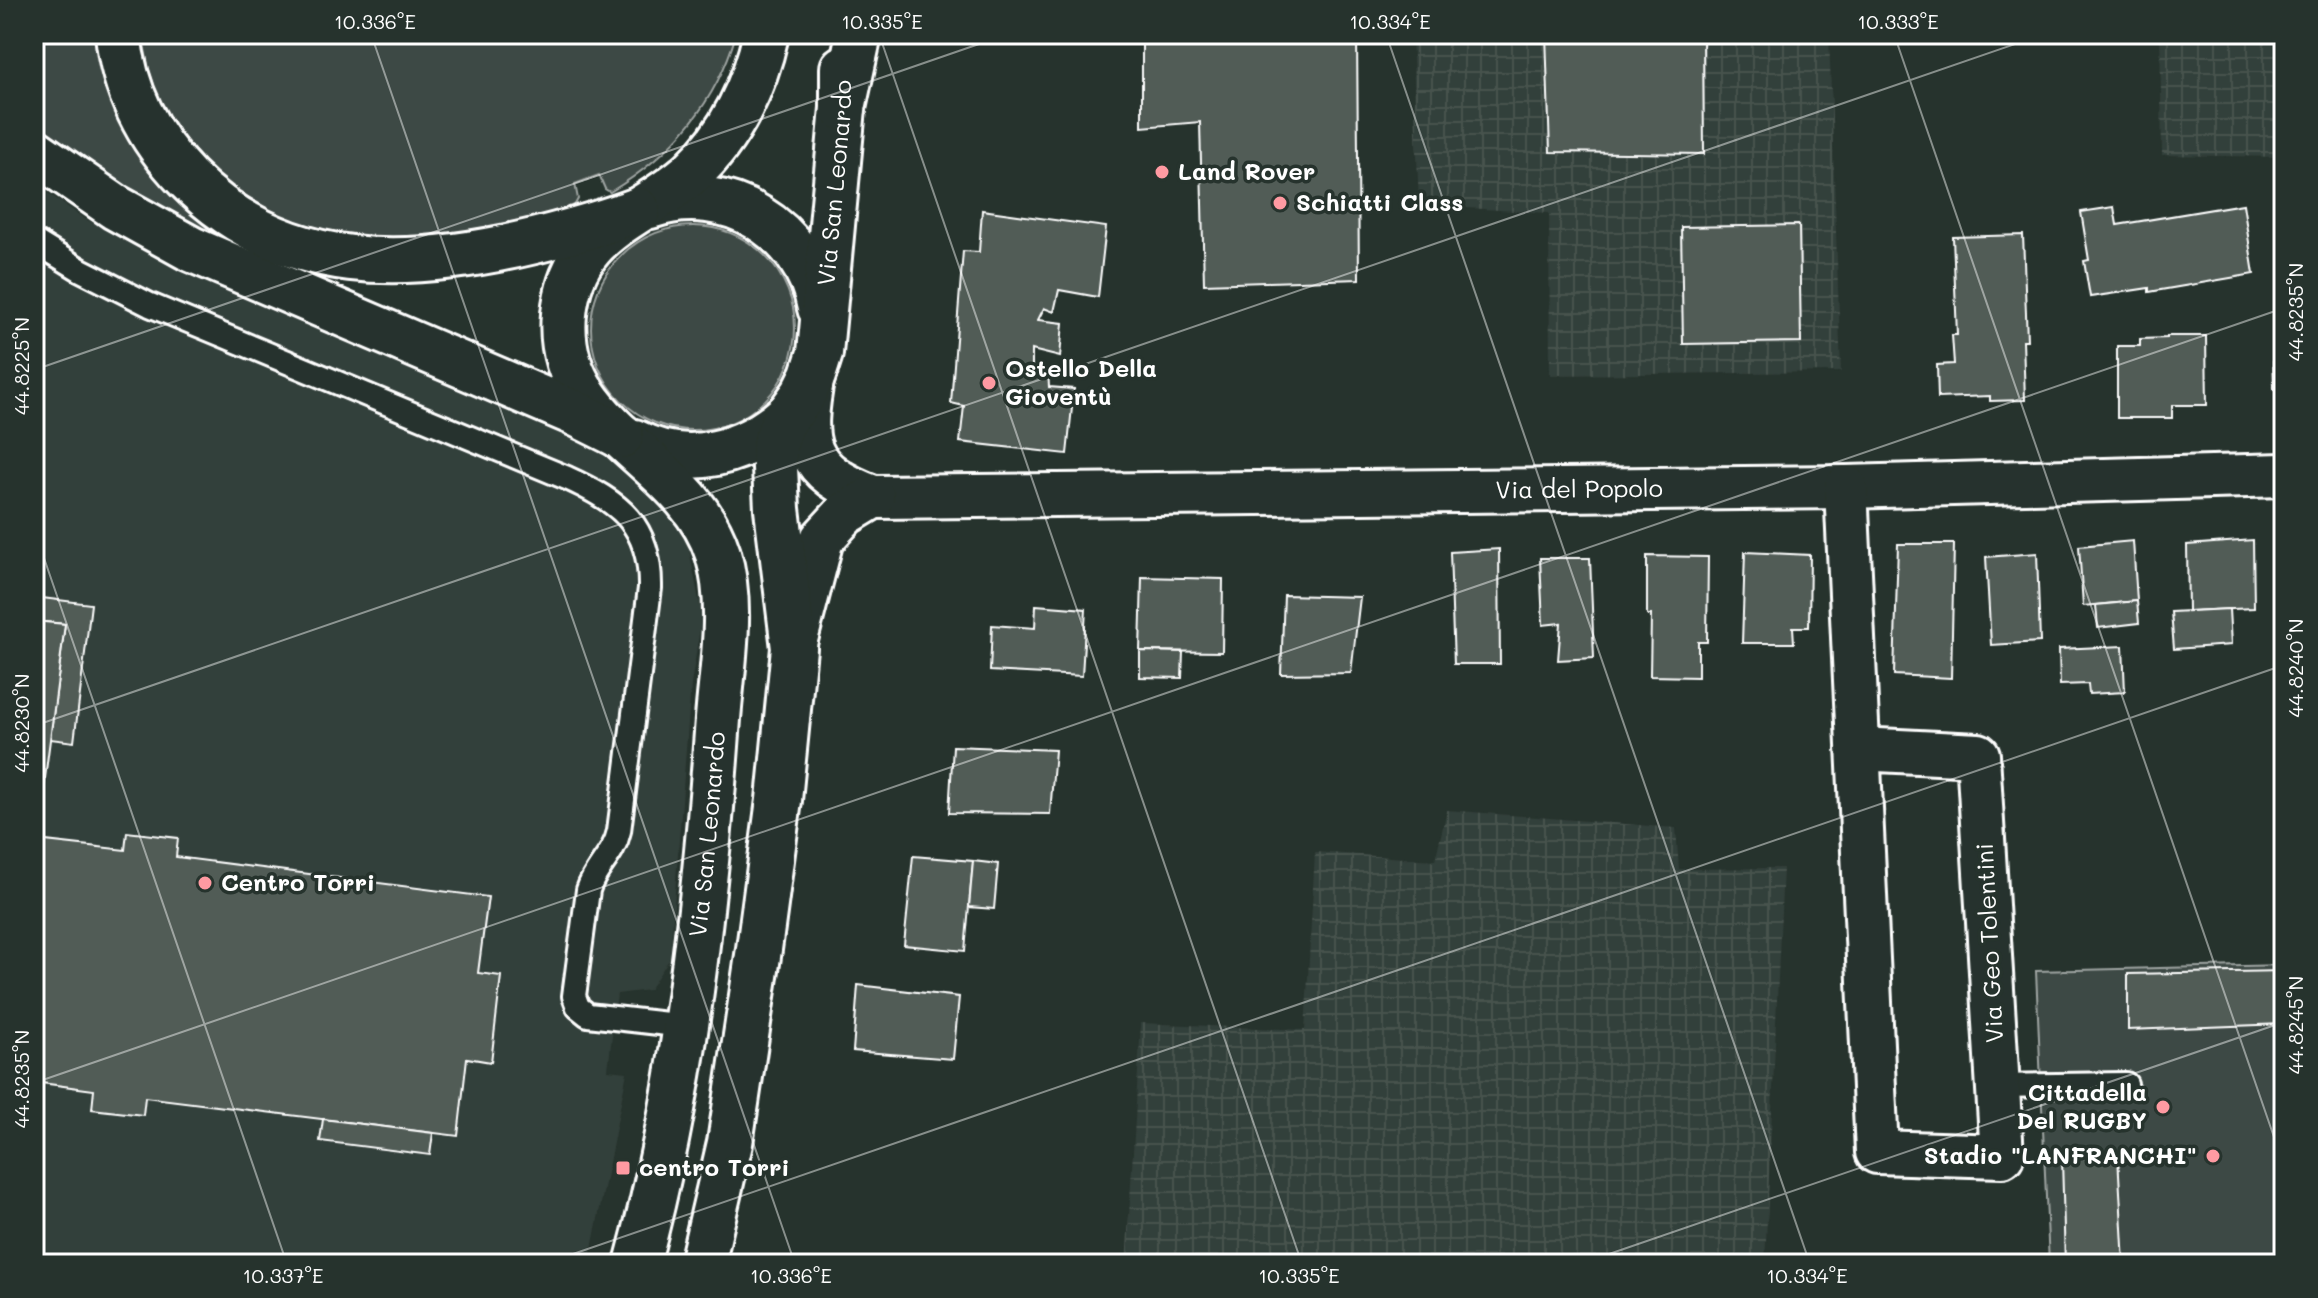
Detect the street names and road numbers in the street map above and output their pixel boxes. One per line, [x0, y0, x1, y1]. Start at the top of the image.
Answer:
street label: Via San Leonardo [809, 80, 857, 287]
street label: Via del Popolo [1495, 472, 1663, 505]
street label: Via San Leonardo [681, 730, 731, 939]
street label: Via Geo Tolentini [1968, 842, 2009, 1044]

